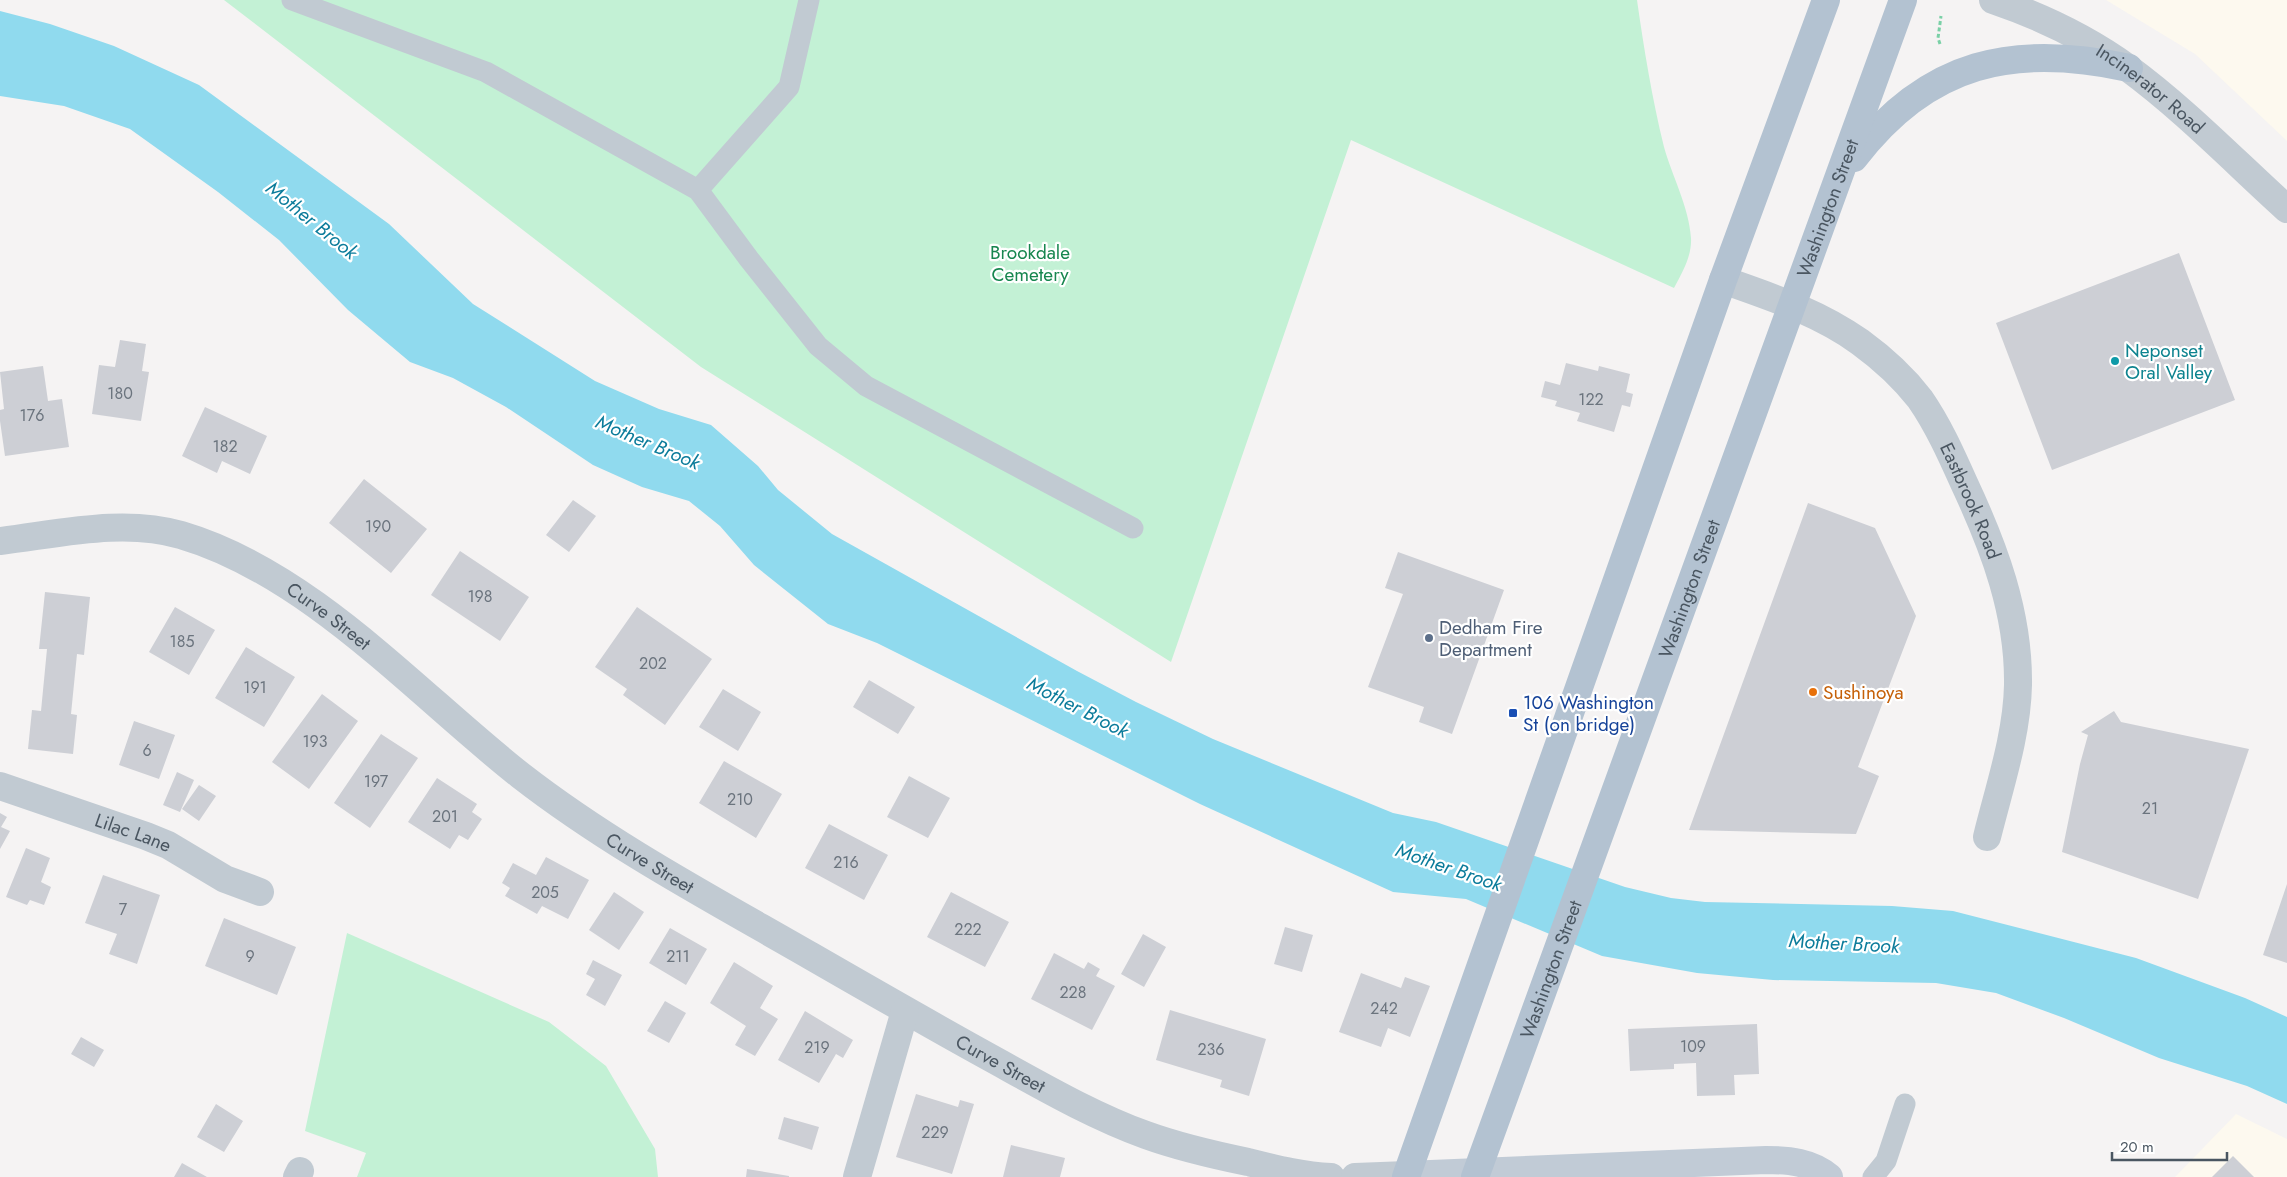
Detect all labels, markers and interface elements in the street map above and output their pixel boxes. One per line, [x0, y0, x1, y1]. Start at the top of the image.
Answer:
street label: Incinerator Road [2091, 37, 2211, 140]
street label: Washington Street [1790, 135, 1866, 281]
water label: Mother Brook [260, 174, 365, 267]
park label: Brookdale Cemetery [990, 239, 1070, 288]
place label: Neponset Oral Valley [2125, 337, 2213, 386]
marker: Neponset Oral Valley [2109, 355, 2121, 367]
house number: 180 [107, 382, 133, 405]
house number: 122 [1578, 388, 1604, 411]
house number: 176 [20, 404, 44, 427]
water label: Mother Brook [591, 407, 706, 478]
house number: 182 [212, 435, 238, 458]
street label: Eastbrook Road [1933, 438, 2008, 563]
house number: 190 [365, 515, 391, 538]
street label: Washington Street [1652, 515, 1727, 662]
street label: Curve Street [281, 576, 377, 657]
house number: 198 [467, 585, 493, 608]
place label: Dedham Fire Department [1439, 614, 1543, 663]
house number: 185 [170, 630, 194, 653]
marker: Dedham Fire Department [1423, 632, 1435, 644]
house number: 202 [639, 652, 667, 675]
water label: Mother Brook [1022, 669, 1135, 746]
house number: 191 [243, 676, 267, 699]
place label: Sushinoya [1823, 679, 1904, 706]
marker: Sushinoya [1807, 686, 1819, 698]
place label: 106 Washington St (on bridge) [1523, 689, 1654, 738]
marker: 106 Washington St (on bridge) [1507, 707, 1519, 719]
house number: 193 [302, 730, 328, 753]
house number: 6 [142, 739, 152, 762]
house number: 197 [364, 770, 389, 793]
house number: 210 [727, 788, 753, 811]
house number: 21 [2142, 797, 2158, 820]
house number: 201 [432, 805, 458, 828]
street label: Lilac Lane [91, 807, 175, 859]
street label: Curve Street [600, 826, 700, 901]
water label: Mother Brook [1392, 836, 1507, 900]
house number: 216 [833, 851, 859, 874]
house number: 205 [531, 881, 559, 904]
street label: Washington Street [1513, 896, 1589, 1042]
house number: 7 [119, 898, 128, 921]
house number: 222 [954, 918, 982, 941]
water label: Mother Brook [1788, 926, 1902, 961]
house number: 9 [245, 945, 255, 968]
house number: 211 [666, 945, 690, 968]
house number: 228 [1060, 981, 1086, 1004]
house number: 242 [1370, 997, 1398, 1020]
street label: Curve Street [951, 1028, 1051, 1100]
house number: 109 [1680, 1035, 1706, 1058]
house number: 219 [804, 1036, 830, 1059]
house number: 236 [1197, 1038, 1225, 1061]
house number: 229 [921, 1121, 949, 1144]
scale bar [2112, 1130, 2227, 1162]
text: 20 m [2120, 1136, 2154, 1158]

